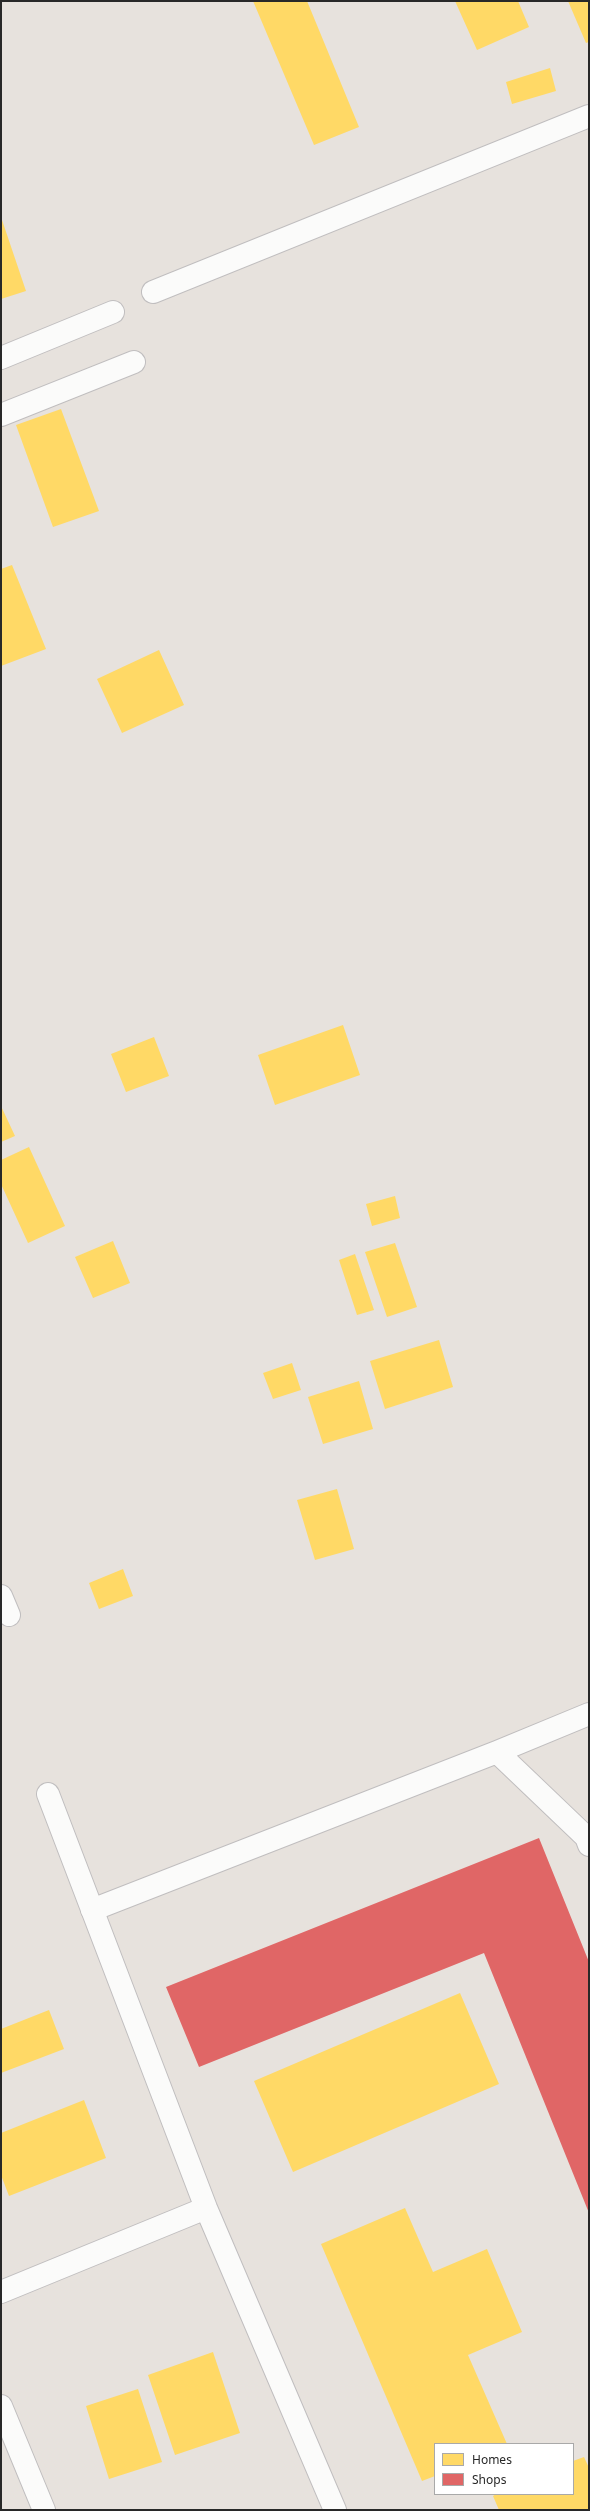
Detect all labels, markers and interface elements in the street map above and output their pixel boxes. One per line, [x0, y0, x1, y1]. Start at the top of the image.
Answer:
legend [434, 2443, 574, 2495]
text: Homes [472, 2451, 512, 2468]
text: Shops [472, 2471, 506, 2488]

